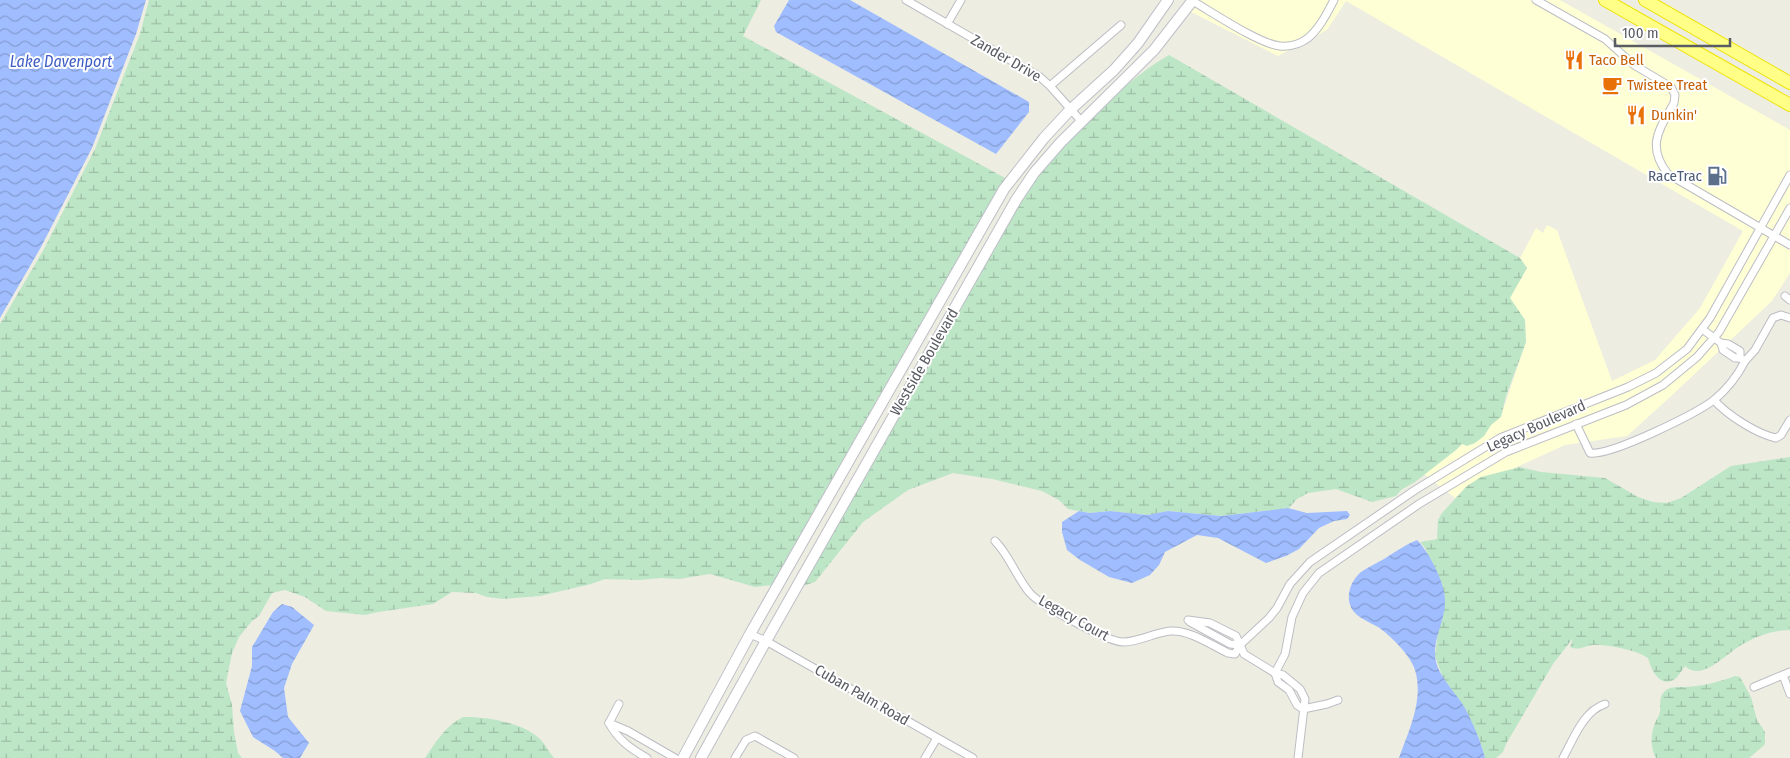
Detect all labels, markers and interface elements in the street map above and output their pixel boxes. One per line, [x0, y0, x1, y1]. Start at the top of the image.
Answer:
scale bar [1615, 15, 1730, 47]
text: 100 m [1622, 24, 1659, 42]
street label: Zander Drive [968, 31, 1044, 85]
restaurant icon: Taco Bell [1563, 49, 1585, 71]
place label: Taco Bell [1589, 51, 1644, 69]
water label: Lake Davenport [10, 52, 113, 71]
cafe icon: Twistee Treat [1601, 74, 1623, 96]
place label: Twistee Treat [1627, 76, 1707, 94]
restaurant icon: Dunkin' [1625, 104, 1647, 126]
place label: Dunkin' [1651, 106, 1697, 124]
fuel station icon: RaceTrac [1706, 165, 1728, 187]
place label: RaceTrac [1648, 167, 1703, 185]
street label: Westside Boulevard [886, 305, 962, 419]
street label: Legacy Boulevard [1484, 396, 1588, 456]
street label: Legacy Court [1036, 591, 1112, 645]
street label: Cuban Palm Road [812, 661, 912, 729]

